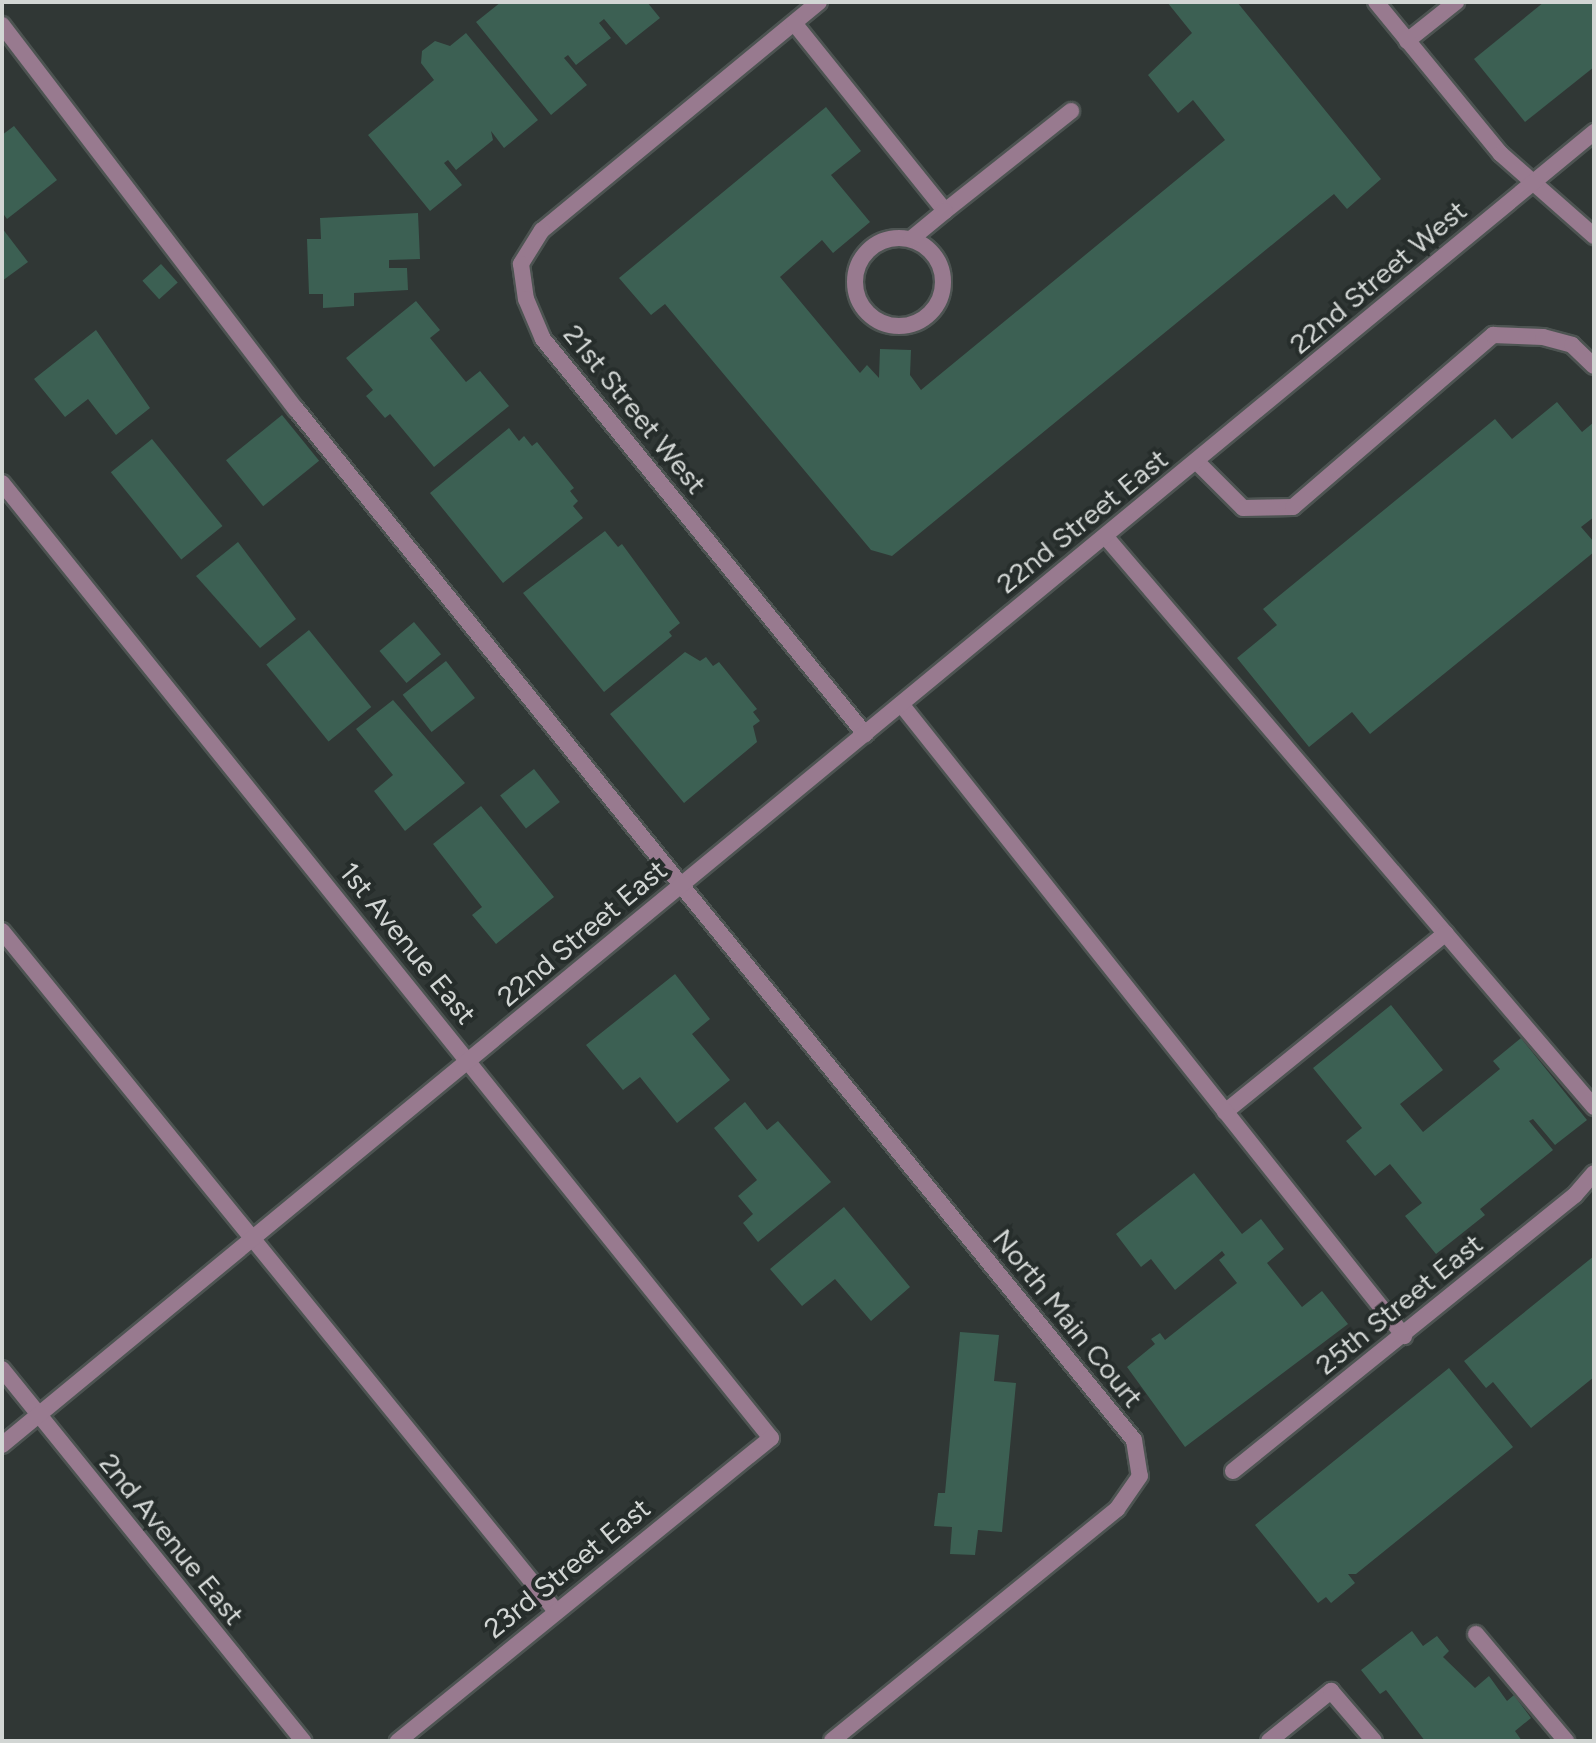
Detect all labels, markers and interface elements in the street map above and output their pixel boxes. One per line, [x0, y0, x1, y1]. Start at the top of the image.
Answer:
street label: 22nd Street West [1283, 193, 1473, 361]
street label: 21st Street West [557, 318, 713, 500]
street label: 22nd Street East [990, 442, 1174, 600]
street label: 22nd Street East [491, 853, 673, 1013]
street label: 1st Avenue East [333, 855, 483, 1031]
street label: North Main Court [986, 1222, 1150, 1414]
street label: 25th Street East [1309, 1227, 1489, 1381]
street label: 2nd Avenue East [93, 1447, 251, 1631]
street label: 23rd Street East [477, 1491, 657, 1645]

